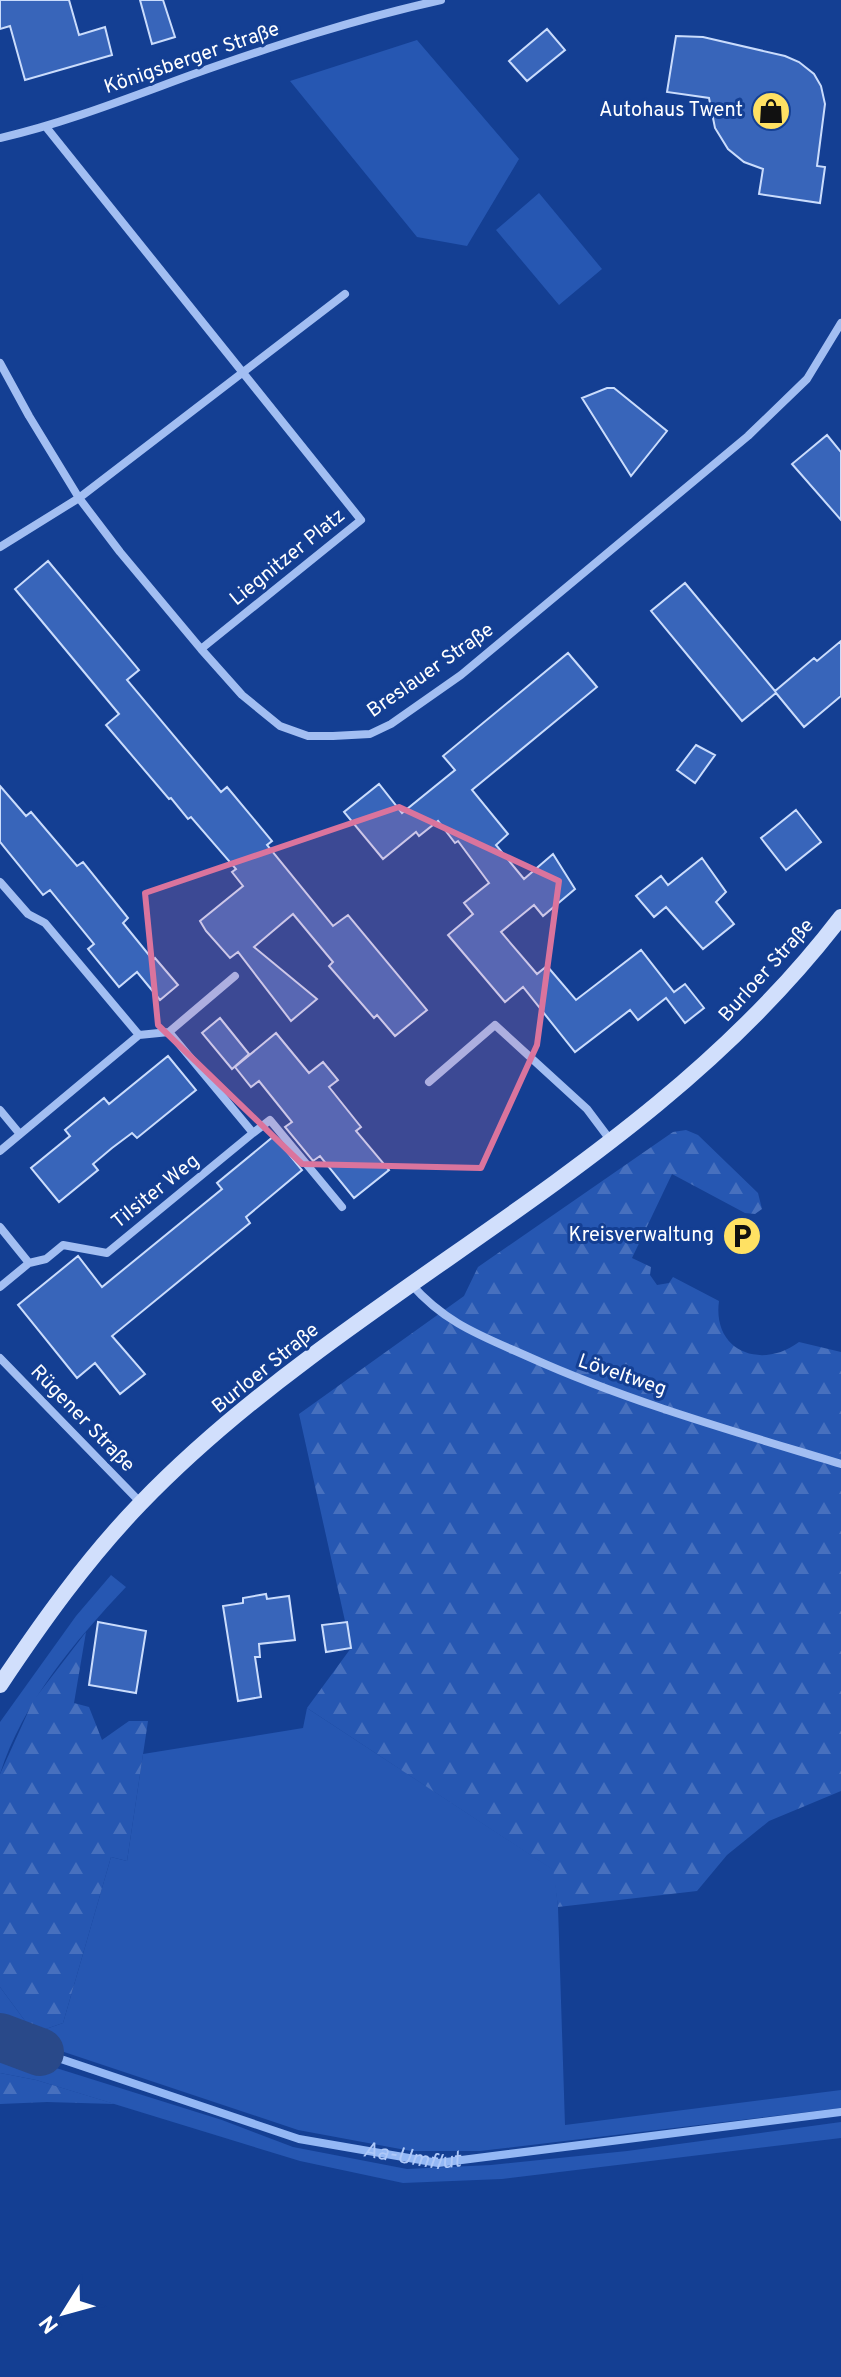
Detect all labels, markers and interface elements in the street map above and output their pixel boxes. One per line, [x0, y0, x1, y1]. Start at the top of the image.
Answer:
street label: Königsberger Straße [101, 17, 283, 101]
shop icon: Autohaus Twent [750, 90, 792, 132]
place label: Autohaus Twent [599, 98, 743, 124]
street label: Liegnitzer Platz [225, 503, 351, 613]
street label: Breslauer Straße [363, 618, 499, 724]
street label: Burloer Straße [714, 914, 820, 1028]
street label: Tilsiter Weg [107, 1149, 205, 1235]
parking icon: Kreisverwaltung [721, 1215, 763, 1257]
place label: Kreisverwaltung [569, 1223, 714, 1249]
street label: Burloer Straße [207, 1318, 325, 1420]
street label: Löveltweg [574, 1349, 670, 1403]
street label: Rügener Straße [24, 1360, 140, 1478]
water label: Aa-Umflut [361, 2137, 464, 2177]
north arrow [24, 2273, 104, 2353]
text: N [34, 2309, 66, 2338]

